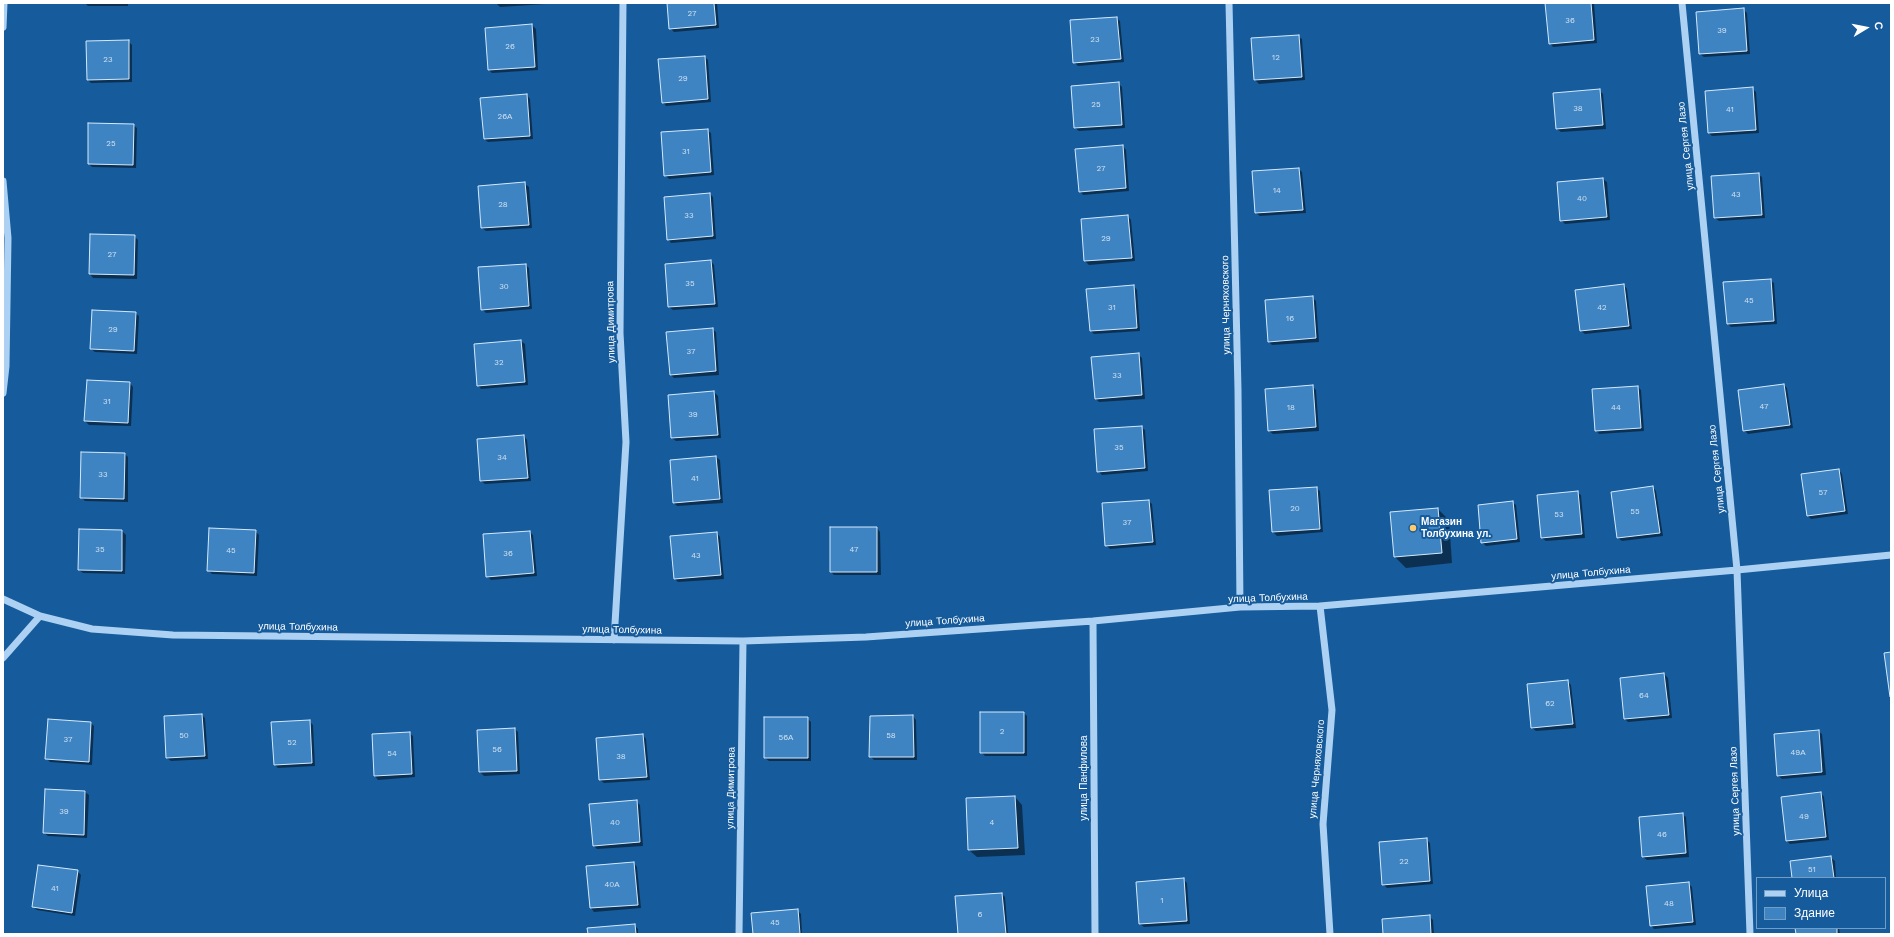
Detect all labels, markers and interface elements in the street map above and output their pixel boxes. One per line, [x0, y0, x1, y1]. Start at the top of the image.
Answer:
north arrow [1846, 8, 1886, 48]
house number: 27 [688, 9, 696, 19]
house number: 36 [1565, 16, 1575, 26]
text: С [1871, 21, 1885, 31]
house number: 39 [1717, 26, 1727, 36]
house number: 23 [1090, 35, 1100, 45]
house number: 26 [505, 42, 515, 52]
house number: 12 [1272, 53, 1280, 63]
house number: 23 [103, 55, 113, 65]
house number: 29 [678, 74, 688, 84]
house number: 25 [1091, 100, 1101, 110]
street label: улица Сергея Лазо [1675, 101, 1697, 191]
house number: 38 [1573, 104, 1583, 114]
house number: 41 [1726, 105, 1734, 115]
house number: 26А [498, 112, 512, 122]
house number: 25 [106, 139, 116, 149]
house number: 31 [682, 147, 690, 157]
house number: 27 [1097, 164, 1105, 174]
house number: 14 [1273, 186, 1281, 196]
house number: 43 [1731, 190, 1741, 200]
house number: 40 [1577, 194, 1587, 204]
house number: 28 [498, 200, 508, 210]
house number: 33 [684, 211, 694, 221]
house number: 29 [1101, 234, 1111, 244]
house number: 27 [108, 250, 116, 260]
street label: улица Черняховского [1219, 255, 1233, 355]
house number: 35 [685, 279, 695, 289]
street label: улица Димитрова [604, 281, 618, 363]
house number: 30 [499, 282, 509, 292]
house number: 45 [1744, 296, 1754, 306]
house number: 31 [1108, 303, 1116, 313]
house number: 42 [1597, 303, 1607, 313]
house number: 16 [1286, 314, 1294, 324]
house number: 29 [108, 325, 118, 335]
house number: 37 [687, 347, 695, 357]
house number: 32 [494, 358, 504, 368]
house number: 33 [1112, 371, 1122, 381]
house number: 31 [103, 397, 111, 407]
house number: 47 [1760, 402, 1768, 412]
house number: 18 [1287, 403, 1295, 413]
house number: 44 [1611, 403, 1621, 413]
house number: 39 [688, 410, 698, 420]
street label: улица Сергея Лазо [1706, 424, 1728, 514]
house number: 35 [1114, 443, 1124, 453]
house number: 34 [497, 453, 507, 463]
house number: 33 [98, 470, 108, 480]
house number: 41 [691, 474, 699, 484]
house number: 57 [1818, 488, 1828, 498]
house number: 20 [1290, 504, 1300, 514]
house number: 55 [1630, 507, 1640, 517]
house number: 53 [1554, 510, 1564, 520]
place label: Магазин Толбухина ул. [1421, 516, 1491, 540]
house number: 37 [1123, 518, 1131, 528]
marker: Магазин Толбухина ул. [1408, 523, 1418, 533]
house number: 35 [95, 545, 105, 555]
house number: 47 [850, 545, 858, 555]
house number: 45 [226, 546, 236, 556]
house number: 36 [503, 549, 513, 559]
house number: 43 [691, 551, 701, 561]
street label: улица Толбухина [1551, 564, 1631, 582]
street label: улица Толбухина [1228, 591, 1308, 605]
street label: улица Толбухина [905, 612, 985, 630]
street label: улица Толбухина [258, 620, 338, 634]
street label: улица Толбухина [582, 623, 662, 637]
house number: 64 [1639, 691, 1649, 701]
house number: 62 [1545, 699, 1555, 709]
street label: улица Черняховского [1307, 719, 1327, 819]
house number: 2 [1000, 727, 1004, 737]
house number: 50 [179, 731, 189, 741]
house number: 58 [886, 731, 896, 741]
house number: 56А [779, 733, 793, 743]
house number: 37 [64, 735, 72, 745]
street label: улица Панфилова [1078, 735, 1090, 821]
house number: 52 [287, 738, 297, 748]
house number: 56 [492, 745, 502, 755]
street label: улица Сергея Лазо [1727, 746, 1743, 836]
street label: улица Димитрова [724, 747, 738, 829]
house number: 49А [1790, 748, 1806, 758]
house number: 54 [387, 749, 397, 759]
house number: 38 [616, 752, 626, 762]
house number: 39 [59, 807, 69, 817]
house number: 49 [1799, 812, 1809, 822]
house number: 40 [610, 818, 620, 828]
house number: 4 [990, 818, 994, 828]
house number: 46 [1657, 830, 1667, 840]
house number: 22 [1399, 857, 1409, 867]
house number: 51 [1808, 865, 1816, 875]
legend [1756, 877, 1886, 929]
house number: 40А [604, 880, 620, 890]
house number: 41 [51, 884, 59, 894]
text: Улица [1794, 886, 1828, 900]
house number: 1 [1160, 896, 1164, 906]
house number: 48 [1664, 899, 1674, 909]
text: Здание [1794, 906, 1835, 920]
house number: 6 [978, 910, 982, 920]
house number: 45 [770, 918, 780, 928]

